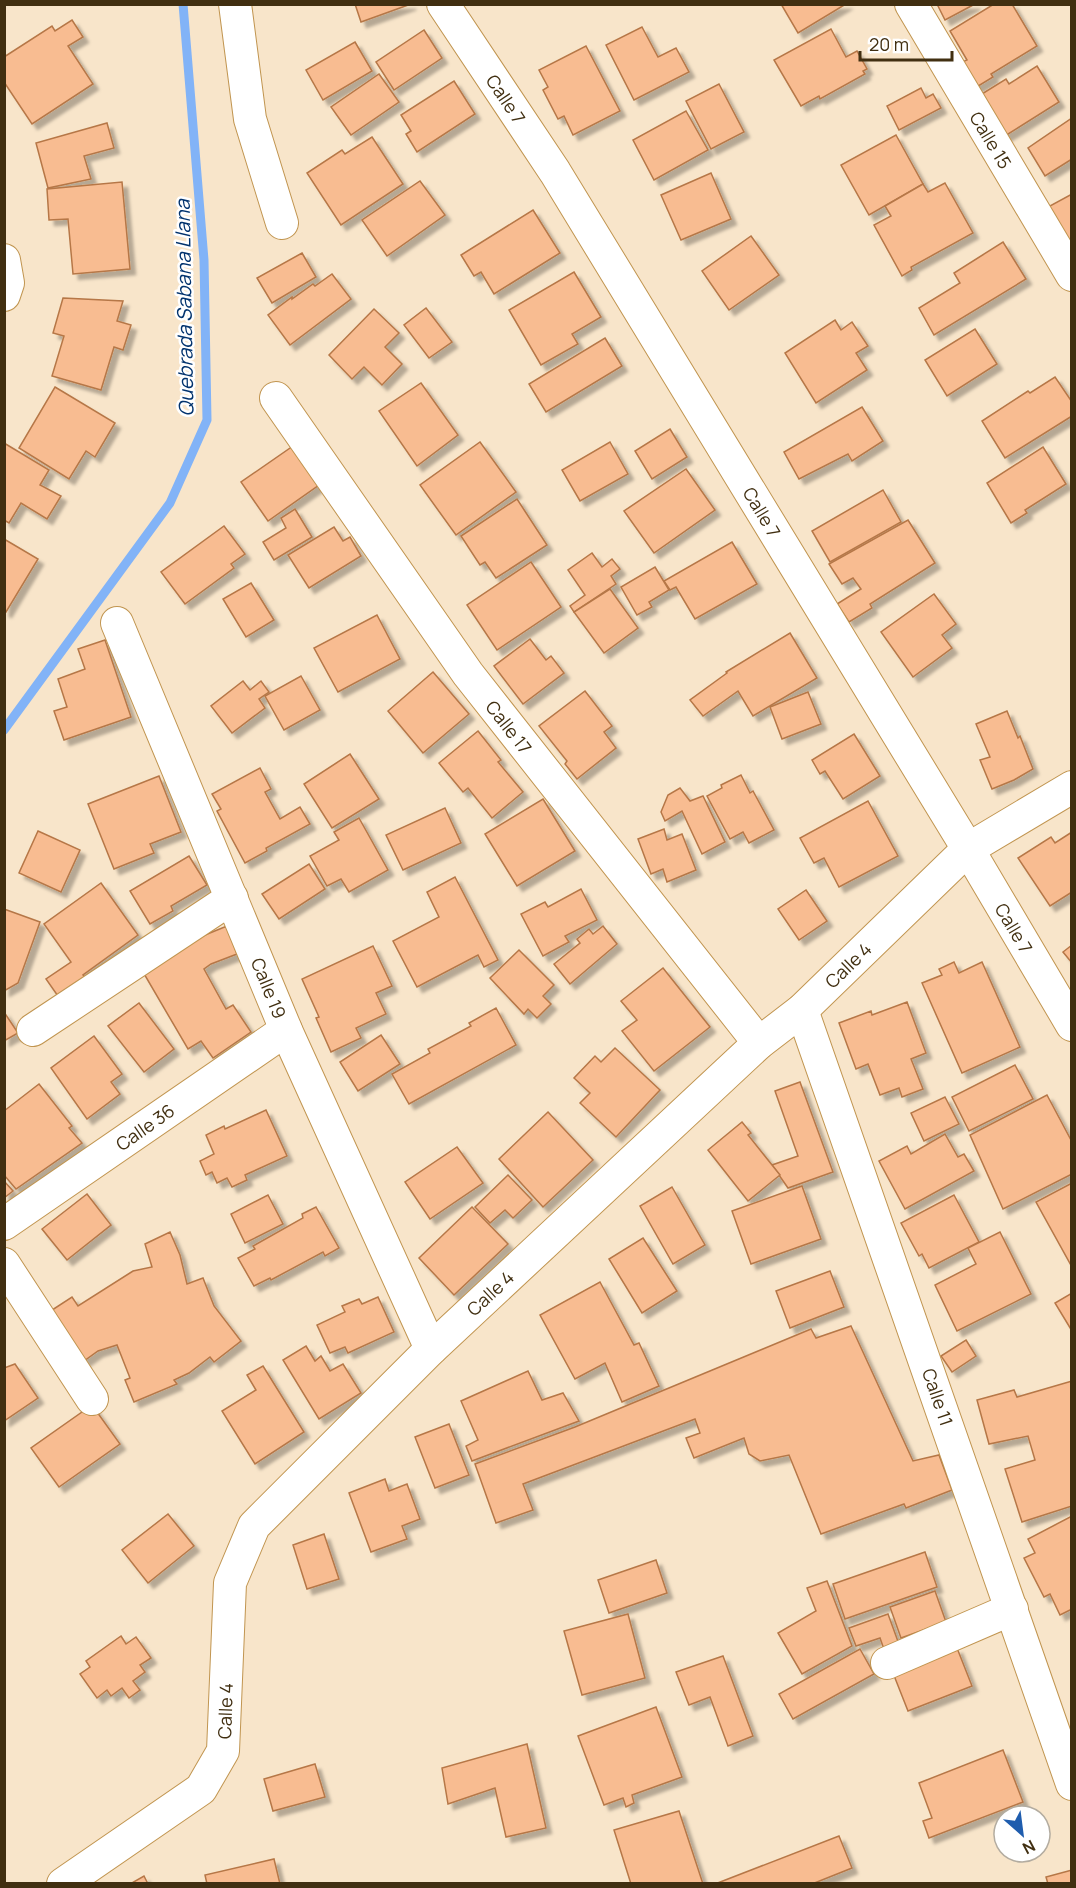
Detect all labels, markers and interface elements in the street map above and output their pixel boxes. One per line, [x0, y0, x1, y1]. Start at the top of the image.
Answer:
scale bar [860, 24, 952, 62]
text: 20 m [869, 32, 909, 56]
street label: Calle 7 [481, 70, 531, 128]
street label: Calle 15 [965, 107, 1017, 173]
water label: Quebrada Sabana Llana [169, 198, 199, 417]
street label: Calle 7 [738, 482, 786, 542]
street label: Calle 17 [481, 695, 537, 759]
street label: Calle 7 [990, 898, 1038, 958]
street label: Calle 4 [820, 937, 876, 993]
street label: Calle 19 [246, 954, 292, 1022]
street label: Calle 36 [111, 1098, 179, 1156]
street label: Calle 4 [461, 1265, 519, 1321]
street label: Calle 11 [917, 1365, 959, 1429]
street label: Calle 4 [212, 1683, 238, 1739]
north arrow [992, 1804, 1052, 1864]
text: N [1019, 1835, 1039, 1860]

